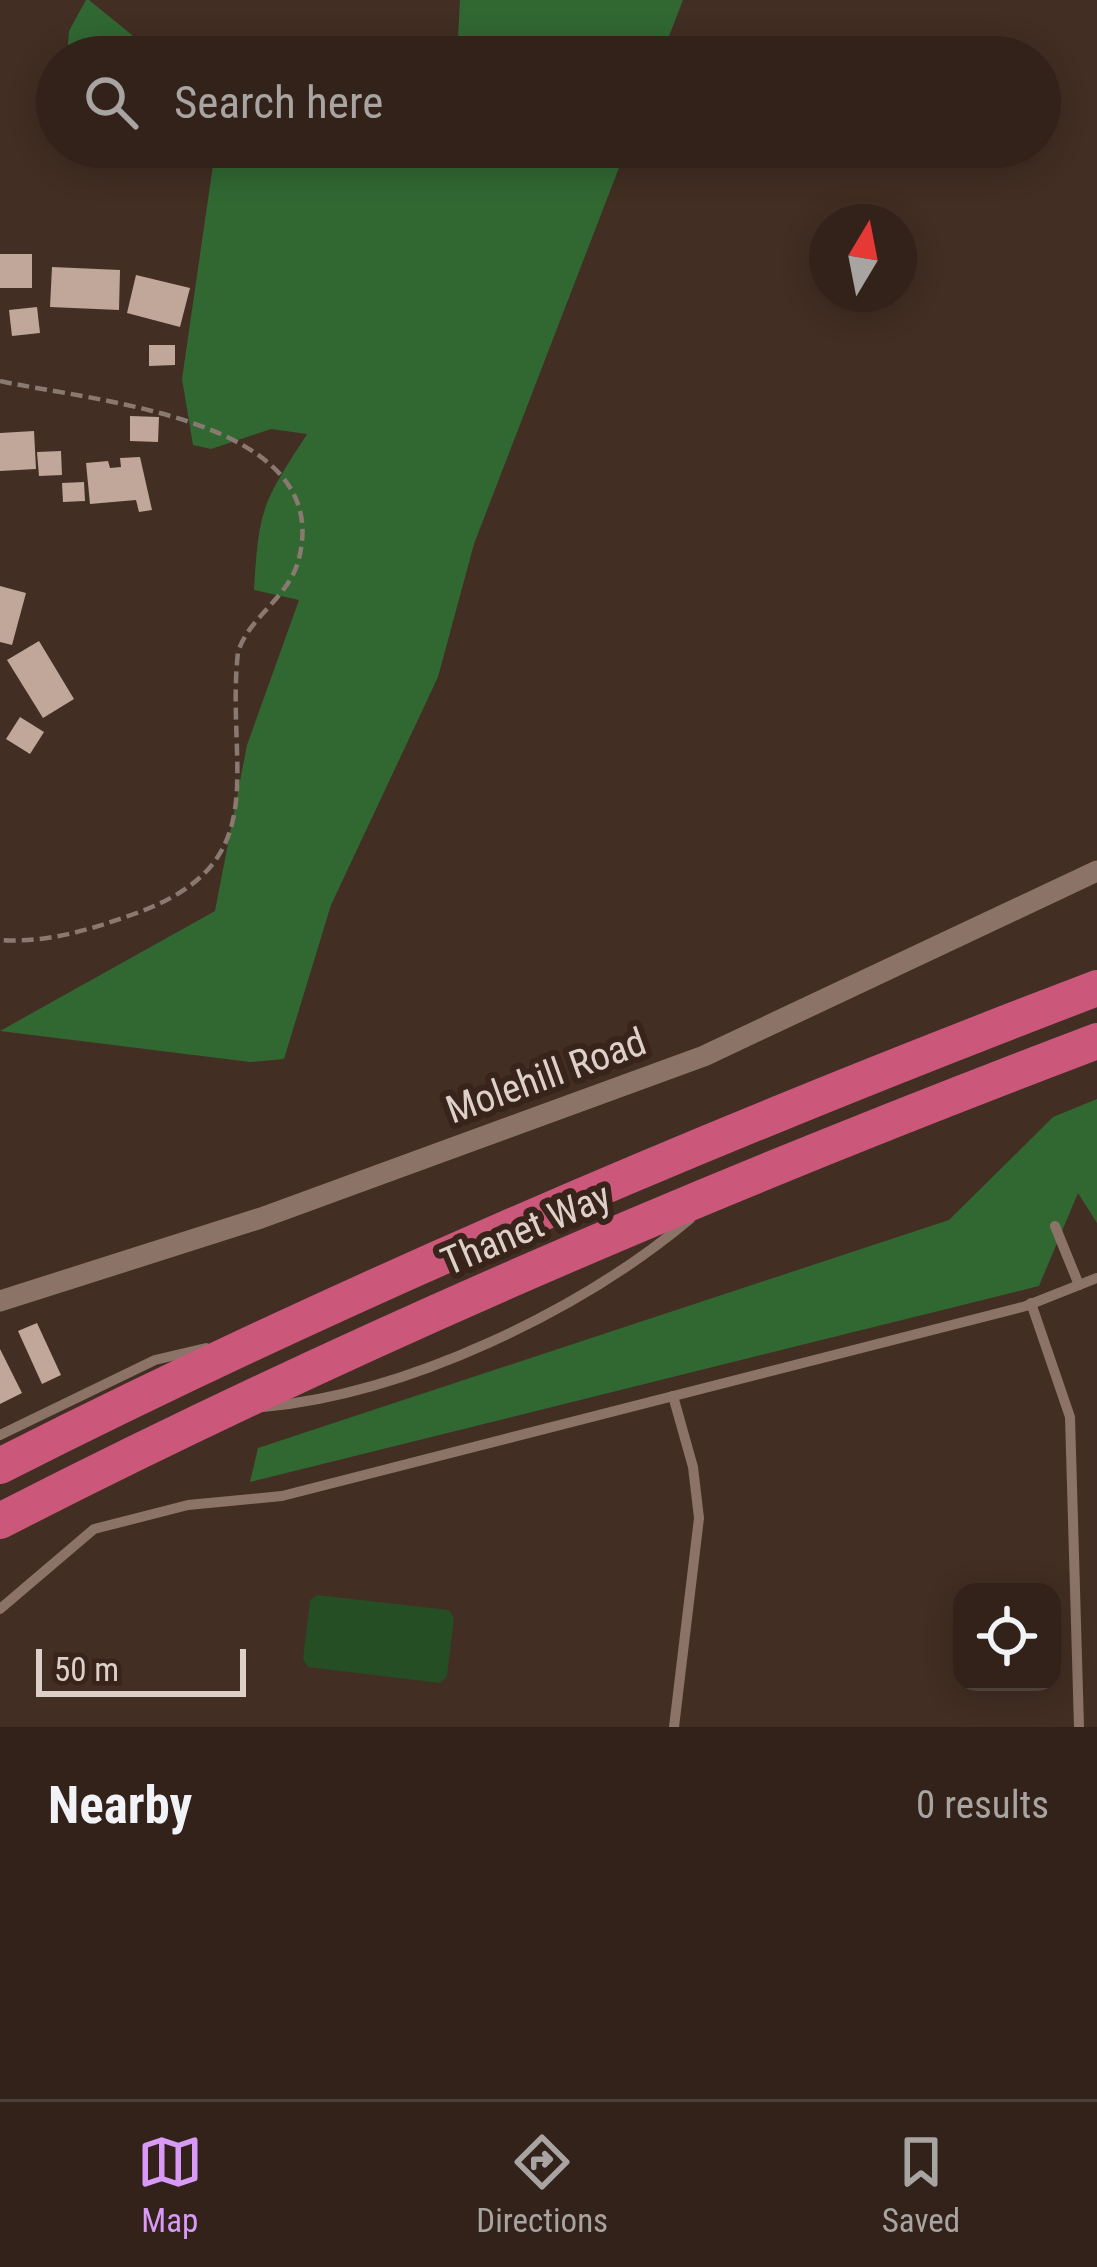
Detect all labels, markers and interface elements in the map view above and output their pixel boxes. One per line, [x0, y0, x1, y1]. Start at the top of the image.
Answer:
search box [36, 36, 1061, 168]
icon: search [78, 69, 144, 135]
text: Search here [174, 76, 383, 129]
north arrow [809, 204, 917, 312]
street label: Molehill Road [440, 1019, 652, 1133]
street label: Thanet Way [435, 1173, 617, 1285]
map controls [953, 1583, 1061, 1691]
button: locate [953, 1583, 1061, 1691]
scale bar [36, 1643, 246, 1696]
text: 50 m [54, 1650, 119, 1689]
text: Nearby [48, 1776, 192, 1835]
text: 0 results [916, 1782, 1049, 1828]
tab: Map [137, 2129, 203, 2240]
tab: Directions [476, 2129, 608, 2240]
tab: Saved [882, 2129, 960, 2240]

